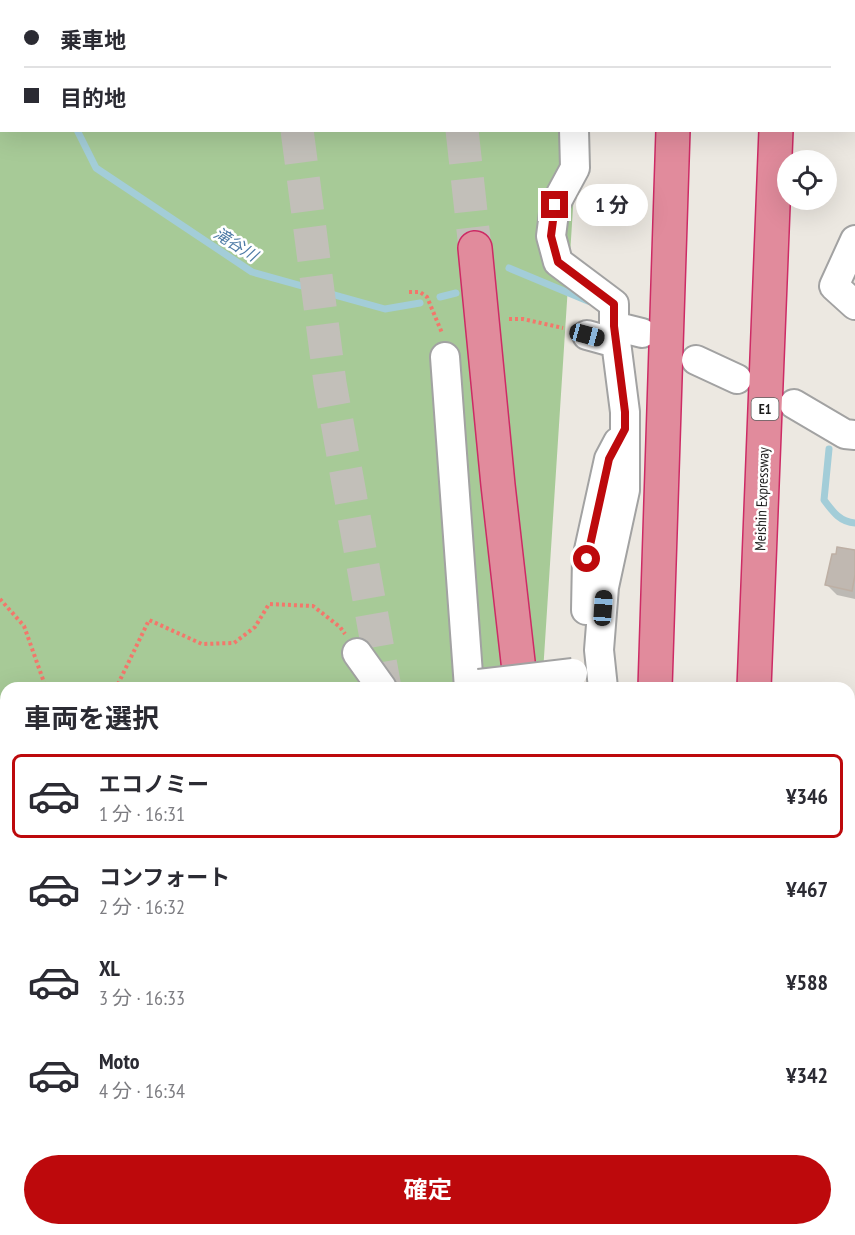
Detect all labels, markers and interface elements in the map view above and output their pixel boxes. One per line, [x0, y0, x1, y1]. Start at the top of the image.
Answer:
text: 乗車地 [60, 26, 126, 54]
text: 目的地 [60, 84, 126, 112]
map controls [777, 150, 837, 210]
button: locate [777, 150, 837, 210]
callout: 1 分 [576, 184, 648, 226]
route end [541, 191, 568, 218]
text: 1 分 [595, 192, 629, 218]
water label: 滝谷川 [210, 223, 263, 266]
car [567, 322, 607, 348]
road number: E1 [752, 398, 778, 420]
street label: Meishin Expressway [750, 446, 773, 551]
route start [573, 545, 600, 572]
car [593, 589, 613, 627]
text: 車両を選択 [24, 701, 159, 735]
icon: car [27, 769, 81, 823]
text: エコノミー [99, 770, 209, 798]
text: ¥346 [786, 782, 828, 810]
text: 1 分 · 16:31 [99, 801, 185, 827]
icon: car [27, 862, 81, 916]
text: コンフォート [99, 863, 230, 891]
text: ¥467 [786, 875, 828, 903]
text: 2 分 · 16:32 [99, 894, 185, 920]
text: XL [99, 954, 120, 982]
icon: car [27, 955, 81, 1009]
text: ¥588 [786, 968, 828, 996]
text: 3 分 · 16:33 [99, 985, 185, 1011]
text: Moto [99, 1047, 140, 1075]
icon: car [27, 1048, 81, 1102]
text: ¥342 [786, 1061, 828, 1089]
text: 4 分 · 16:34 [99, 1078, 185, 1104]
button: 確定 [24, 1155, 831, 1224]

